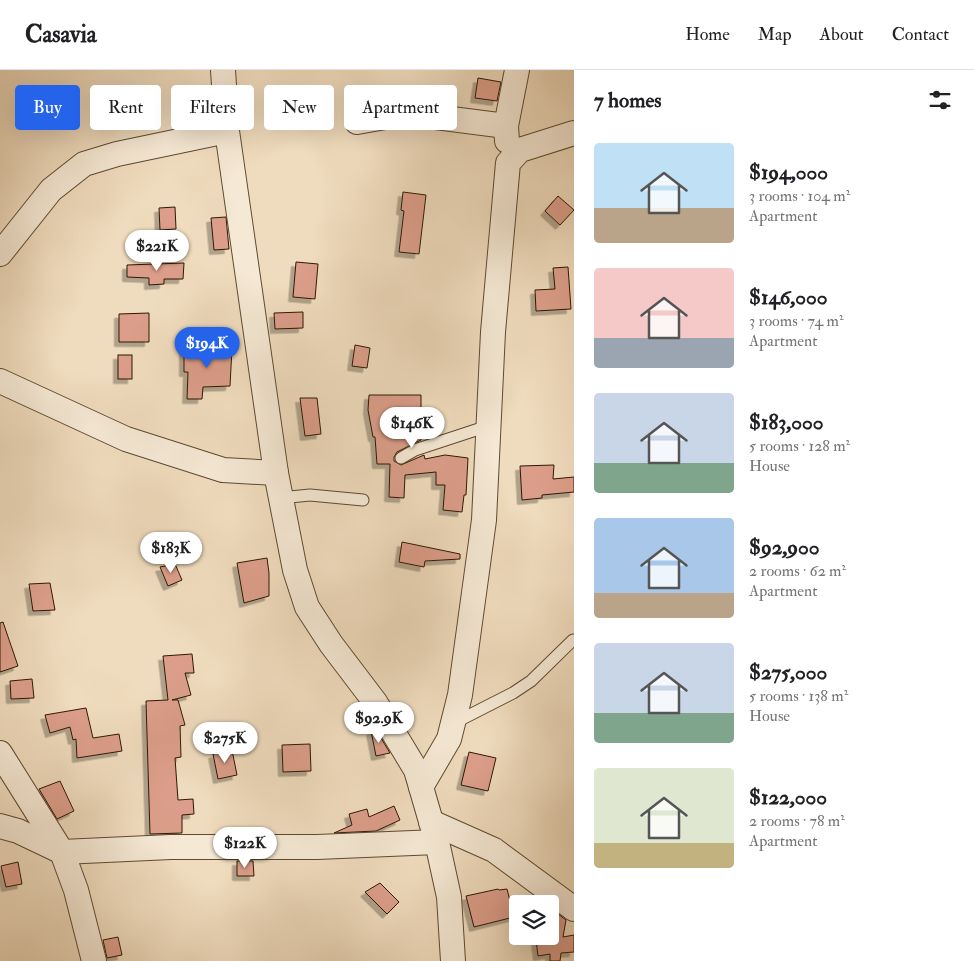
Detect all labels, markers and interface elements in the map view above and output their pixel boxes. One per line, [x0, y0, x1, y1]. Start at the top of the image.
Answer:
text: Casavia [25, 19, 97, 50]
text: Home [685, 23, 730, 46]
text: Map [758, 23, 792, 46]
text: About [820, 23, 864, 46]
text: Contact [892, 23, 949, 46]
chip: Buy [15, 85, 80, 130]
chip: Rent [90, 85, 161, 130]
chip: Filters [171, 85, 254, 130]
chip: New [264, 85, 334, 130]
chip: Apartment [344, 85, 457, 130]
icon: filters [926, 86, 954, 114]
text: 7 homes [594, 87, 661, 114]
text: $194,000 [749, 159, 828, 186]
icon: home [634, 163, 694, 223]
text: 3 rooms · 104 m² [749, 186, 850, 206]
text: Apartment [749, 206, 817, 226]
pin: $221K [122, 230, 192, 272]
text: $221K [136, 236, 178, 256]
text: $146,000 [749, 284, 828, 311]
icon: home [634, 288, 694, 348]
text: 3 rooms · 74 m² [749, 311, 843, 331]
pin: $194K [172, 326, 242, 369]
text: Apartment [749, 331, 817, 351]
text: $194K [186, 333, 228, 353]
pin: $146K [377, 406, 447, 449]
text: $183,000 [749, 409, 824, 436]
text: $146K [391, 413, 433, 433]
icon: home [634, 413, 694, 473]
text: 5 rooms · 128 m² [749, 436, 850, 456]
text: House [749, 456, 790, 476]
pin: $183K [136, 532, 206, 574]
text: $92,900 [749, 534, 820, 561]
text: $183K [151, 538, 191, 558]
icon: home [634, 538, 694, 598]
text: 2 rooms · 62 m² [749, 561, 846, 581]
text: Apartment [749, 581, 817, 601]
text: $275,000 [749, 659, 827, 686]
icon: home [634, 663, 694, 723]
text: 5 rooms · 138 m² [749, 686, 848, 706]
pin: $92.9K [338, 702, 420, 744]
text: House [749, 706, 790, 726]
text: $92.9K [355, 708, 403, 728]
pin: $275K [190, 722, 260, 764]
text: $275K [204, 728, 246, 748]
text: $122,000 [749, 784, 827, 811]
icon: home [634, 788, 694, 848]
text: 2 rooms · 78 m² [749, 811, 845, 831]
pin: $122K [210, 826, 280, 869]
text: Apartment [749, 831, 817, 851]
text: $122K [224, 833, 266, 853]
map controls [509, 895, 559, 945]
button: layers [509, 895, 559, 945]

